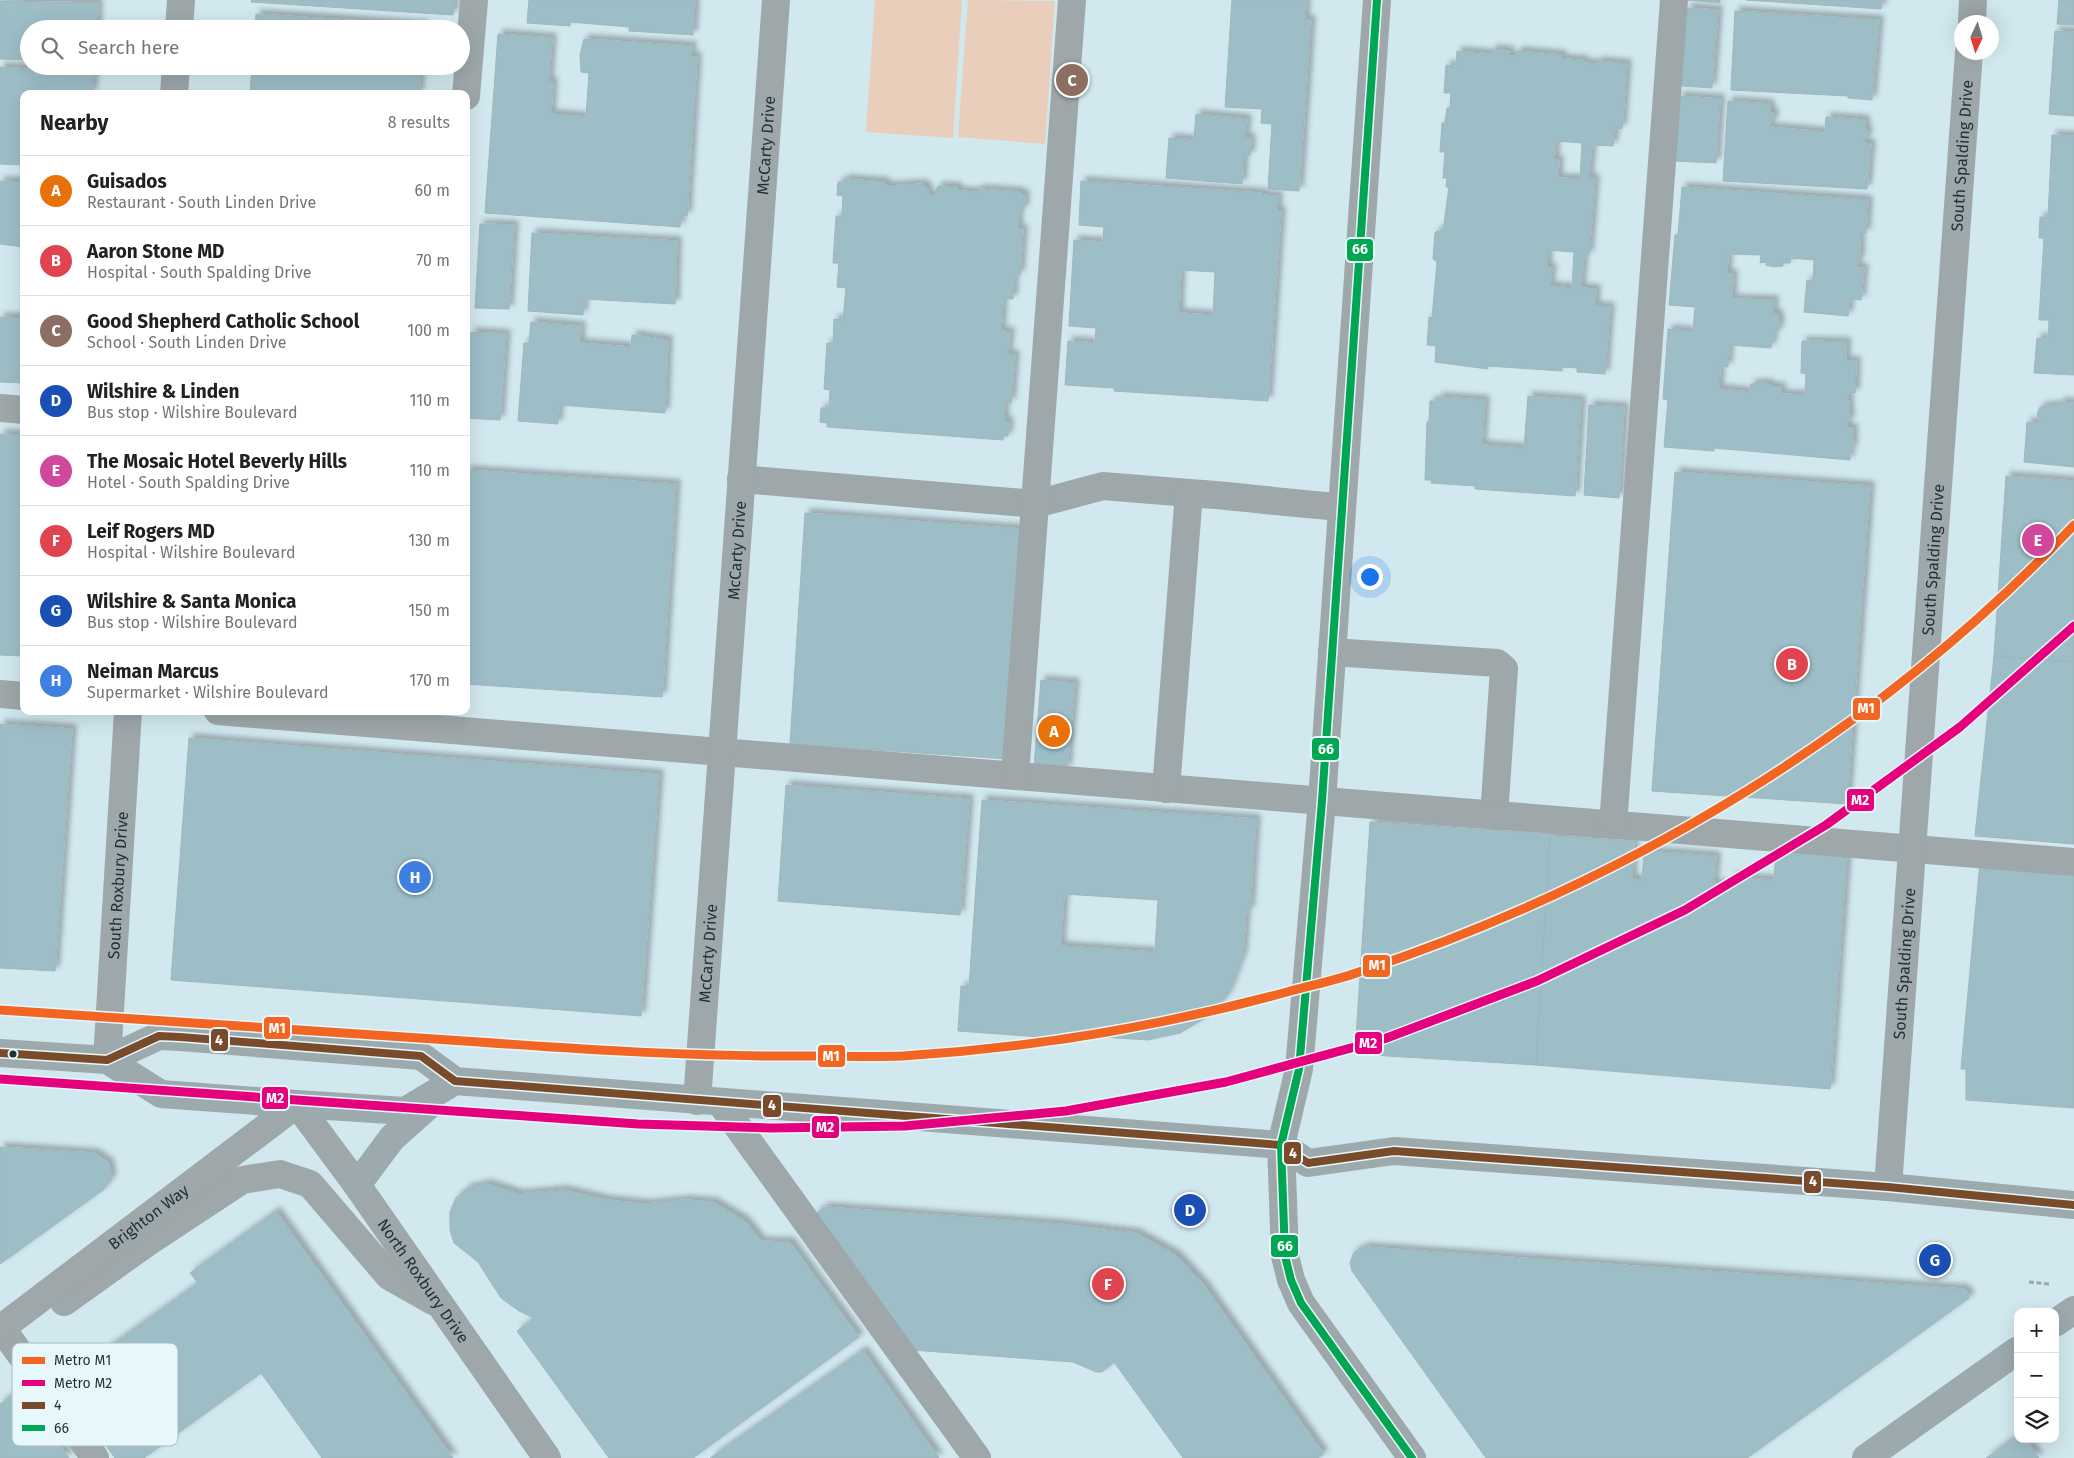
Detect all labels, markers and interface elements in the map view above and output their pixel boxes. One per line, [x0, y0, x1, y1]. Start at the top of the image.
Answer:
north arrow [1954, 15, 1999, 60]
search box [20, 20, 470, 75]
icon: search [38, 34, 66, 62]
text: Search here [78, 36, 179, 59]
pin: C [1056, 61, 1088, 99]
street label: South Spalding Drive [1947, 79, 1977, 232]
street label: McCarty Drive [753, 95, 779, 196]
text: Nearby [40, 110, 108, 136]
text: 8 results [388, 113, 450, 132]
text: Guisados [87, 170, 167, 193]
text: A [51, 181, 61, 200]
text: 60 m [415, 181, 450, 200]
text: Restaurant · South Linden Drive [87, 193, 316, 212]
line badge: 66 [1346, 238, 1374, 262]
text: Aaron Stone MD [87, 240, 224, 263]
text: 66 [1352, 241, 1368, 258]
text: B [51, 251, 61, 270]
text: 70 m [416, 251, 450, 270]
text: Hospital · South Spalding Drive [87, 263, 311, 282]
text: Good Shepherd Catholic School [87, 310, 359, 333]
text: C [51, 321, 61, 340]
text: 100 m [407, 321, 450, 340]
text: School · South Linden Drive [87, 333, 287, 352]
text: Wilshire & Linden [87, 380, 240, 403]
text: D [51, 391, 61, 410]
text: 110 m [409, 391, 450, 410]
text: Bus stop · Wilshire Boulevard [87, 403, 298, 422]
text: The Mosaic Hotel Beverly Hills [87, 450, 347, 473]
text: E [52, 461, 60, 480]
text: 110 m [409, 461, 450, 480]
text: Hotel · South Spalding Drive [87, 473, 290, 492]
street label: South Spalding Drive [1918, 483, 1948, 636]
street label: McCarty Drive [724, 500, 750, 601]
text: Leif Rogers MD [87, 520, 215, 543]
pin: E [2022, 521, 2054, 559]
text: F [52, 531, 60, 550]
text: 130 m [408, 531, 450, 550]
text: Hospital · Wilshire Boulevard [87, 543, 296, 562]
your location [1357, 564, 1383, 590]
text: Wilshire & Santa Monica [87, 590, 297, 613]
text: G [51, 601, 61, 620]
text: 150 m [408, 601, 450, 620]
text: Bus stop · Wilshire Boulevard [87, 613, 298, 632]
pin: B [1776, 645, 1808, 683]
text: Neiman Marcus [87, 660, 219, 683]
text: H [51, 671, 61, 690]
text: 170 m [409, 671, 450, 690]
text: Supermarket · Wilshire Boulevard [87, 683, 329, 702]
line badge: M1 [1852, 697, 1881, 721]
text: M1 [1857, 700, 1875, 717]
pin: A [1038, 712, 1070, 750]
line badge: 66 [1311, 737, 1340, 761]
text: 66 [1318, 741, 1334, 758]
line badge: M2 [1846, 788, 1875, 812]
text: M2 [1851, 792, 1869, 809]
street label: South Roxbury Drive [104, 811, 132, 960]
pin: H [399, 858, 431, 896]
street label: South Spalding Drive [1890, 887, 1919, 1040]
street label: McCarty Drive [695, 903, 721, 1004]
line badge: M1 [1362, 954, 1391, 978]
text: M1 [1368, 957, 1386, 974]
line badge: M1 [263, 1016, 291, 1040]
text: M1 [268, 1020, 286, 1037]
line badge: 4 [210, 1028, 229, 1052]
line badge: M2 [1354, 1031, 1383, 1055]
text: 4 [215, 1032, 223, 1049]
text: M2 [1359, 1035, 1377, 1052]
line badge: M1 [817, 1044, 846, 1068]
text: M1 [822, 1048, 840, 1065]
unlabelled marker [8, 1049, 18, 1059]
line badge: M2 [261, 1086, 289, 1110]
text: M2 [266, 1090, 284, 1107]
line badge: 4 [762, 1094, 782, 1118]
text: 4 [768, 1097, 776, 1114]
line badge: M2 [811, 1115, 840, 1139]
text: M2 [816, 1119, 834, 1136]
line badge: 4 [1283, 1141, 1302, 1165]
text: 4 [1289, 1145, 1297, 1162]
line badge: 4 [1803, 1170, 1822, 1194]
text: 4 [1809, 1173, 1817, 1190]
street label: Brighton Way [105, 1181, 193, 1254]
pin: D [1174, 1191, 1206, 1229]
street label: North Roxbury Drive [373, 1215, 473, 1347]
line badge: 66 [1270, 1234, 1299, 1258]
text: 66 [1277, 1238, 1293, 1255]
pin: G [1919, 1241, 1951, 1279]
pin: F [1092, 1265, 1124, 1303]
map controls [2014, 1308, 2059, 1443]
button: + [2014, 1308, 2059, 1353]
legend [12, 1343, 178, 1446]
text: Metro M1 [54, 1352, 111, 1369]
button: − [2014, 1353, 2059, 1398]
text: Metro M2 [54, 1375, 112, 1392]
text: 4 [54, 1397, 62, 1414]
button: layers [2014, 1398, 2059, 1443]
text: 66 [54, 1420, 69, 1437]

